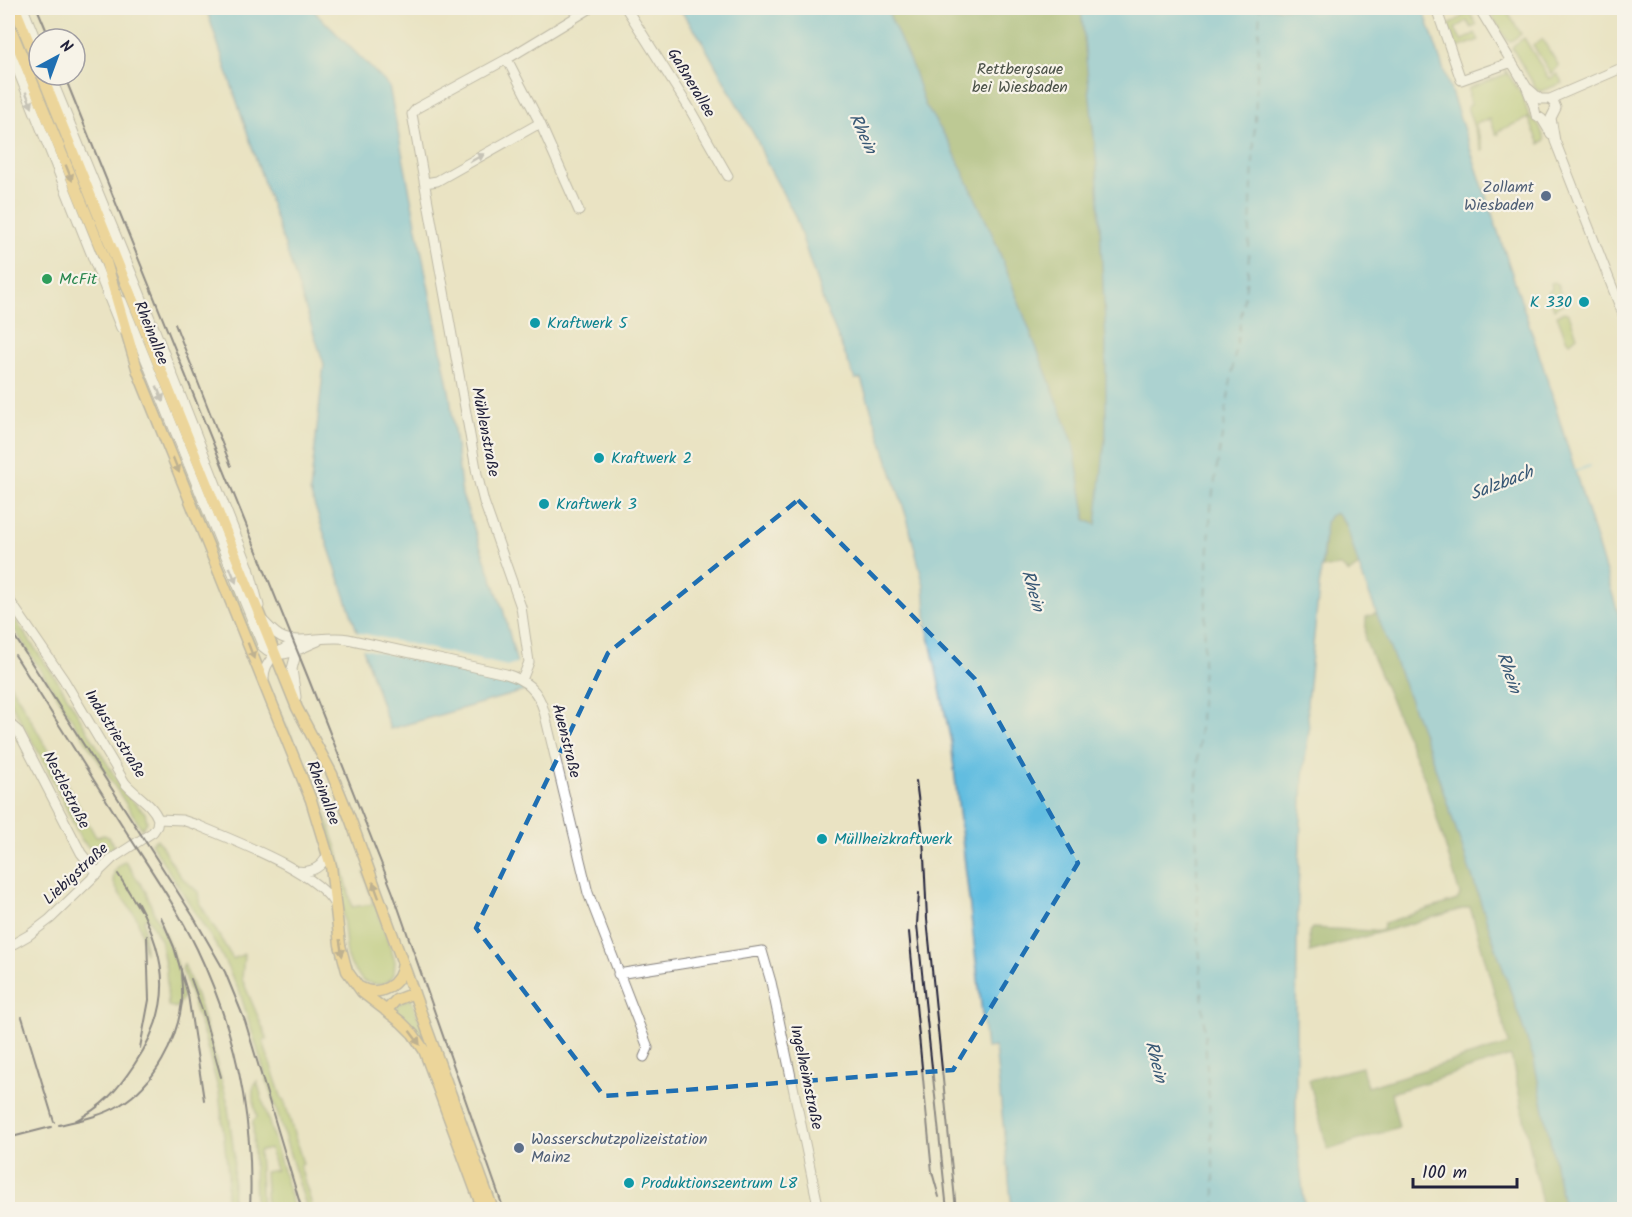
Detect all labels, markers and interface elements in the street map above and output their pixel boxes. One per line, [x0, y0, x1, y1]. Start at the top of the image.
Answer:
north arrow [27, 27, 87, 87]
text: N [54, 34, 78, 60]
street label: Gaßnerallee [660, 43, 722, 123]
park label: Rettbergsaue bei Wiesbaden [972, 57, 1068, 100]
one-way arrow [24, 92, 34, 110]
water label: Rhein [840, 109, 885, 160]
one-way arrow [469, 153, 486, 163]
one-way arrow [65, 164, 74, 182]
place label: Zollamt Wiesbaden [1464, 175, 1535, 218]
marker: Zollamt Wiesbaden [1539, 189, 1553, 203]
place label: McFit [59, 267, 98, 292]
marker: McFit [40, 272, 54, 286]
place label: K 330 [1530, 290, 1572, 315]
marker: K 330 [1577, 295, 1591, 309]
street label: Rheinallee [127, 297, 175, 369]
place label: Kraftwerk 5 [547, 311, 629, 336]
marker: Kraftwerk 5 [528, 316, 542, 330]
street label: Mühlenstraße [464, 385, 506, 479]
one-way arrow [155, 386, 165, 404]
place label: Kraftwerk 2 [611, 446, 692, 471]
marker: Kraftwerk 2 [592, 451, 606, 465]
one-way arrow [171, 456, 181, 474]
water label: Salzbach [1466, 458, 1539, 509]
place label: Kraftwerk 3 [556, 492, 637, 517]
marker: Kraftwerk 3 [537, 497, 551, 511]
one-way arrow [229, 566, 238, 584]
water label: Rhein [1012, 567, 1052, 617]
one-way arrow [247, 642, 256, 660]
water label: Rhein [1487, 648, 1529, 699]
street label: Industriestraße [78, 685, 152, 783]
street label: Auenstraße [545, 701, 587, 781]
street label: Nestlestraße [36, 747, 96, 833]
street label: Rheinallee [299, 757, 347, 829]
place label: Müllheizkraftwerk [834, 827, 953, 852]
marker: Müllheizkraftwerk [815, 832, 829, 846]
street label: Liebigstraße [38, 837, 114, 911]
one-way arrow [371, 880, 381, 898]
one-way arrow [337, 939, 346, 958]
street label: Ingelheimstraße [783, 1022, 829, 1132]
one-way arrow [409, 1029, 421, 1045]
water label: Rhein [1136, 1038, 1175, 1087]
place label: Wasserschutzpolizeistation Mainz [531, 1127, 708, 1170]
marker: Wasserschutzpolizeistation Mainz [512, 1141, 526, 1155]
scale bar [1413, 1151, 1516, 1189]
text: 100 m [1422, 1159, 1467, 1188]
place label: Produktionszentrum L8 [641, 1171, 798, 1196]
marker: Produktionszentrum L8 [622, 1176, 636, 1190]

